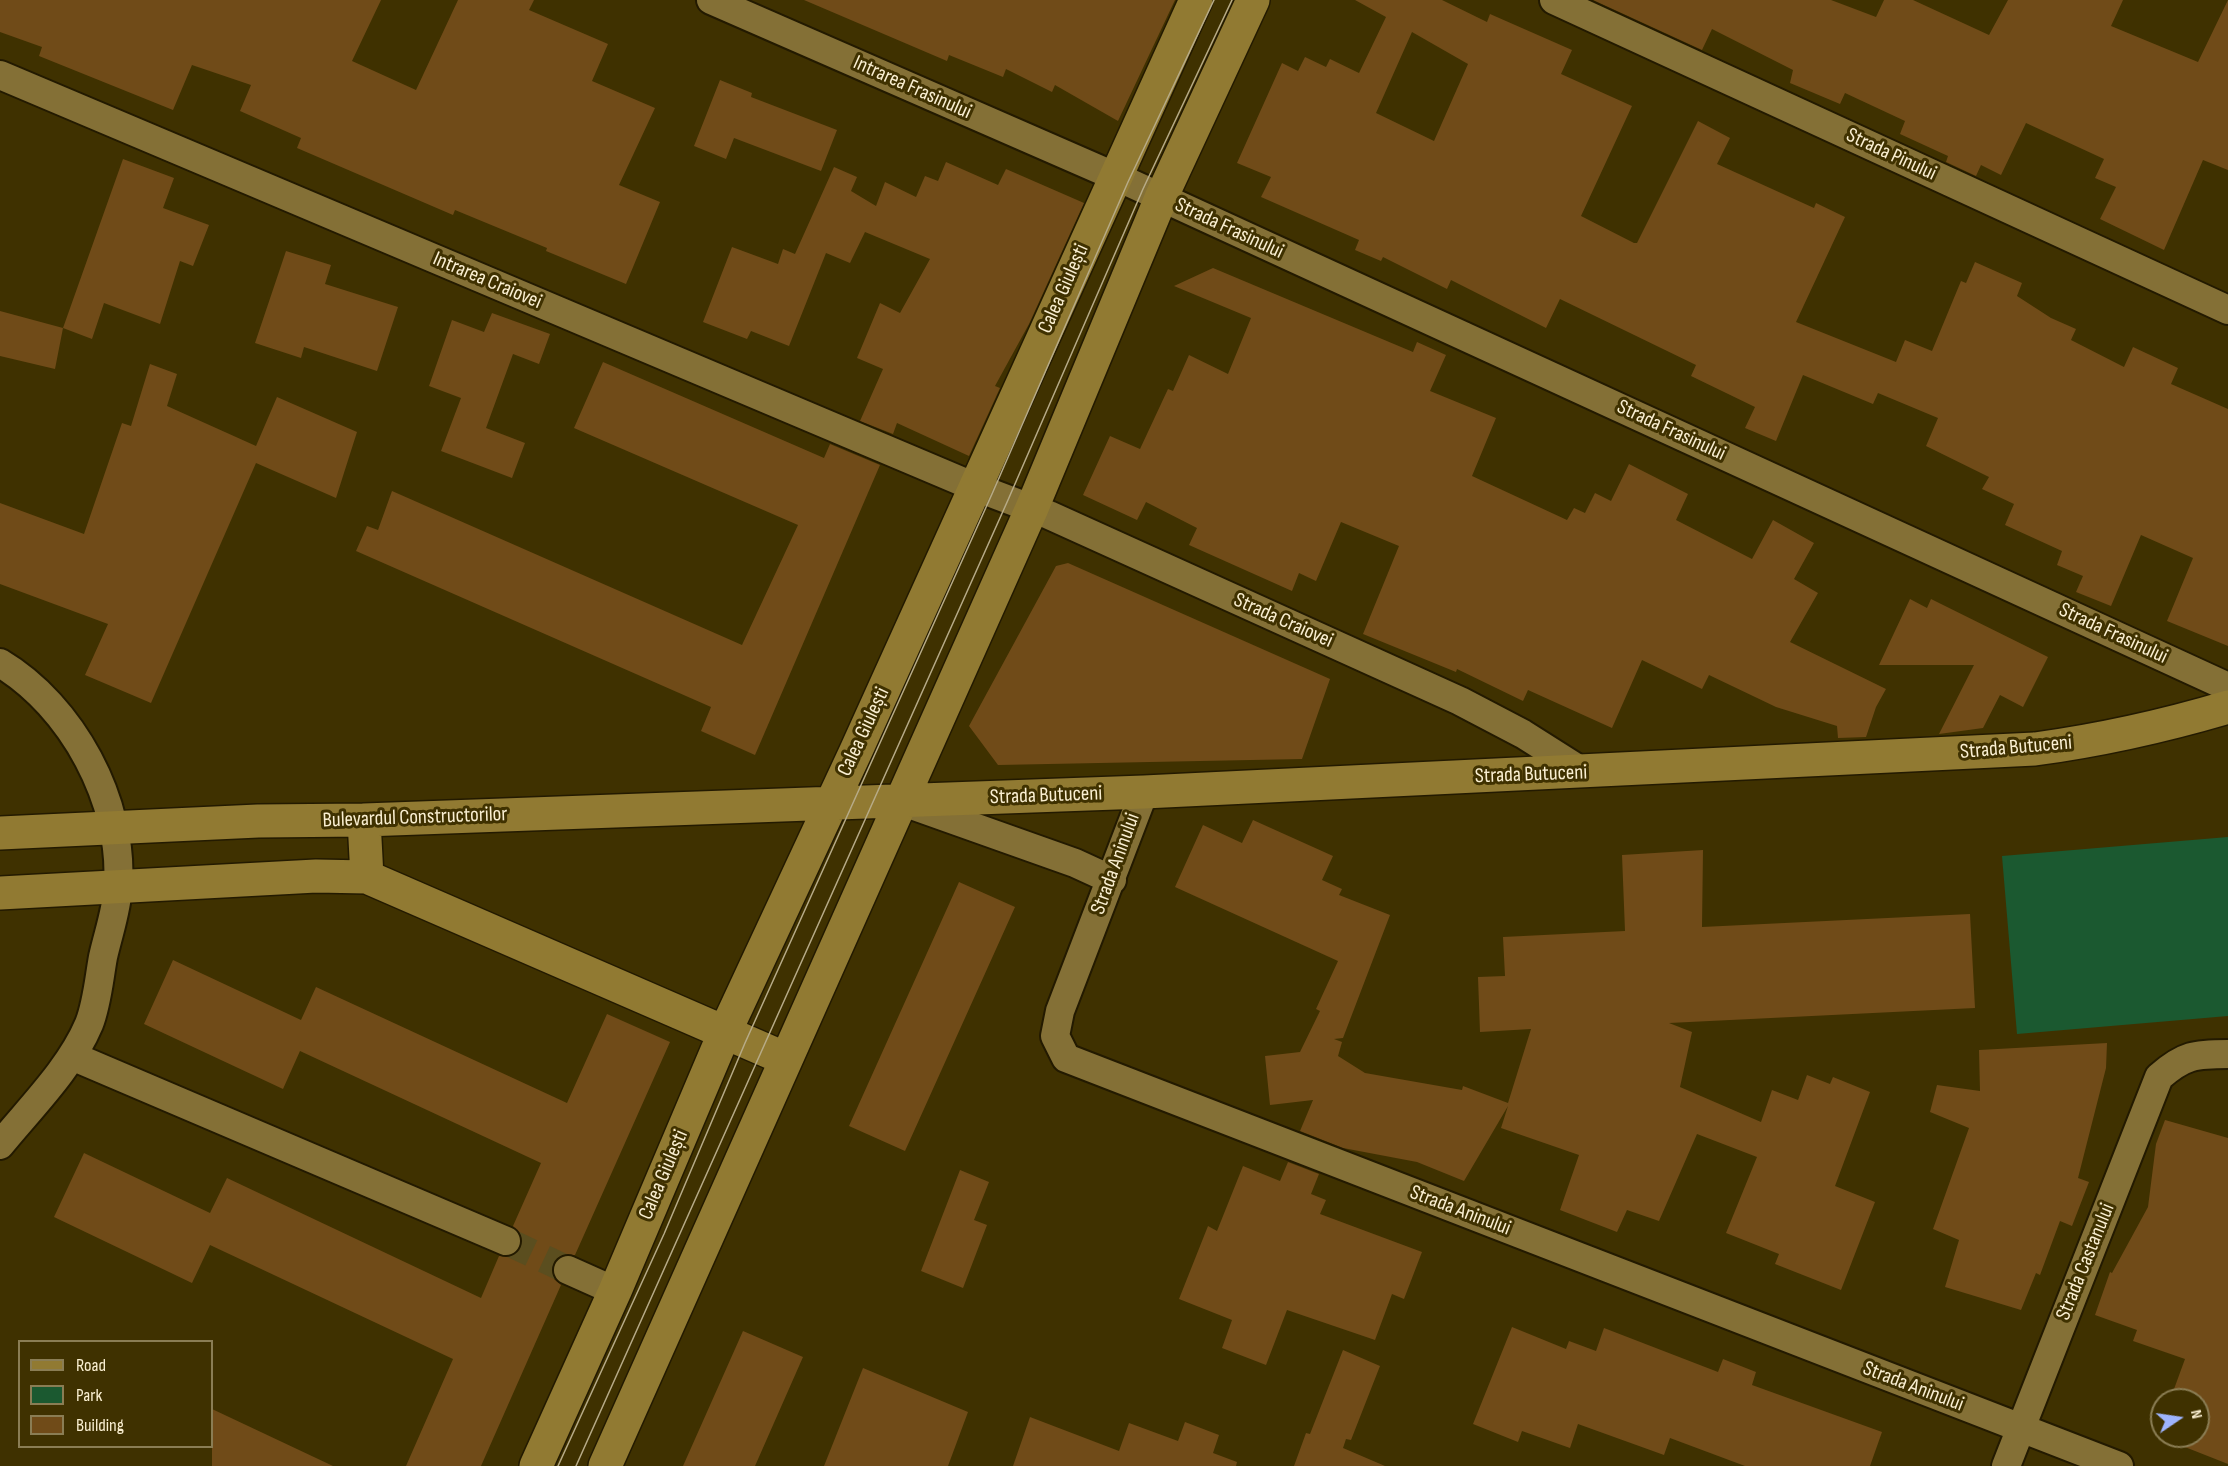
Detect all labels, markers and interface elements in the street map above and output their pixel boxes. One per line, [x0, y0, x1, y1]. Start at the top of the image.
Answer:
street label: Intrarea Frasinului [849, 51, 975, 125]
street label: Strada Pinului [1842, 123, 1940, 187]
street label: Strada Frasinului [1171, 193, 1287, 265]
street label: Calea Giulești [1033, 240, 1095, 338]
street label: Intrarea Craiovei [429, 247, 545, 315]
street label: Strada Frasinului [1613, 395, 1729, 467]
street label: Strada Craiovei [1229, 588, 1337, 654]
street label: Strada Frasinului [2055, 598, 2171, 670]
street label: Calea Giulești [832, 684, 896, 780]
street label: Strada Butuceni [1959, 731, 2073, 765]
street label: Strada Butuceni [1474, 760, 1588, 790]
street label: Strada Butuceni [989, 781, 1103, 811]
street label: Bulevardul Constructorilor [322, 802, 508, 834]
street label: Strada Aninului [1086, 810, 1146, 918]
street label: Calea Giulești [634, 1126, 694, 1224]
street label: Strada Aninului [1406, 1180, 1514, 1242]
street label: Strada Castanului [2051, 1200, 2121, 1324]
legend [18, 1340, 213, 1448]
text: Road [76, 1355, 106, 1376]
street label: Strada Aninului [1859, 1356, 1967, 1418]
text: Park [76, 1385, 102, 1406]
north arrow [2150, 1388, 2210, 1448]
text: N [2186, 1408, 2206, 1421]
text: Building [76, 1415, 124, 1436]

